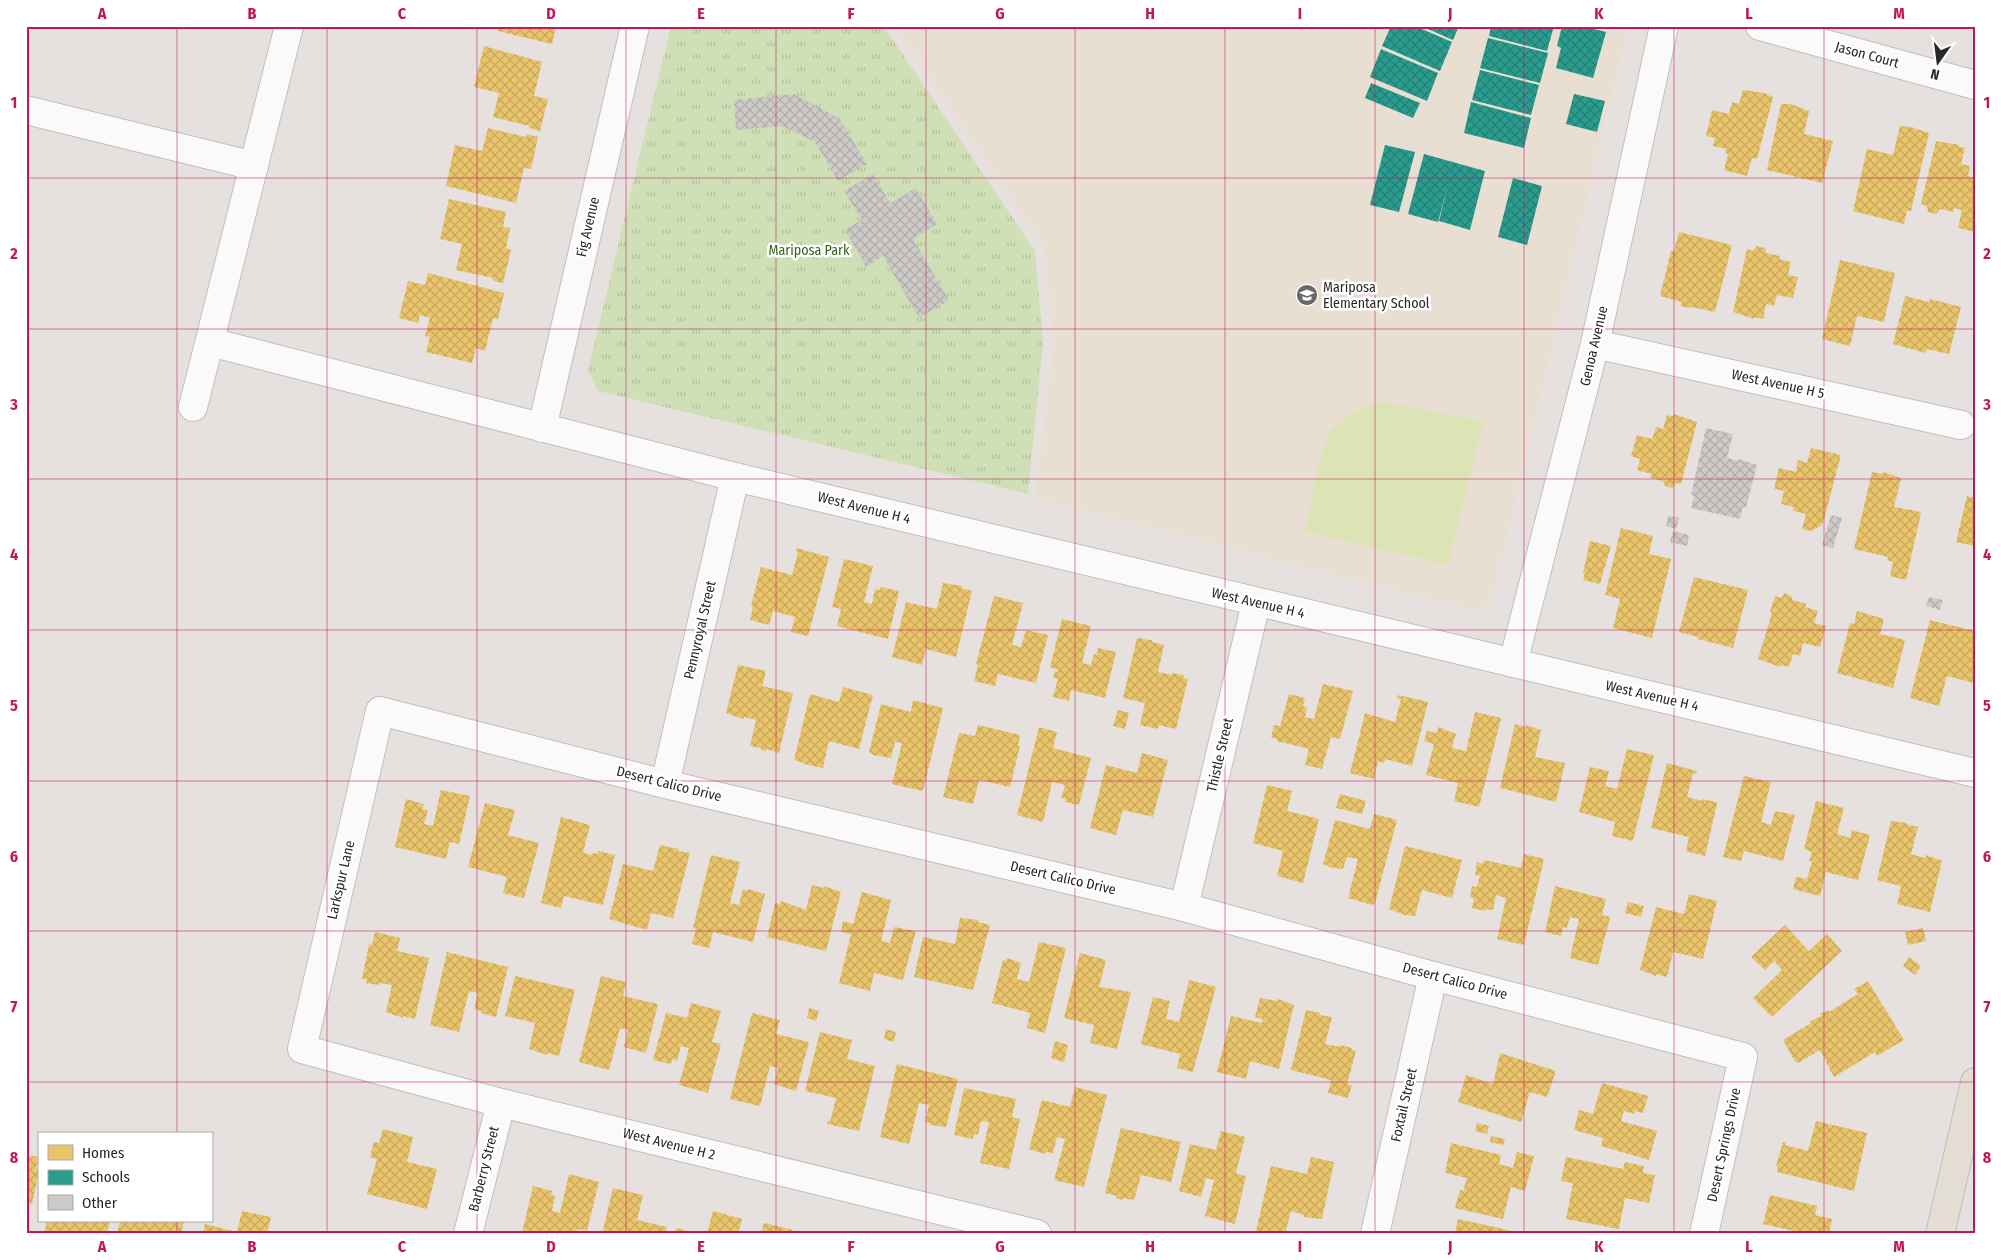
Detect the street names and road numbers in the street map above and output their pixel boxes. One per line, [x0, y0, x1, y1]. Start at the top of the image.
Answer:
street label: Jason Court [1833, 38, 1901, 72]
street label: Fig Avenue [573, 195, 603, 259]
street label: Genoa Avenue [1577, 304, 1611, 388]
street label: West Avenue H 5 [1730, 366, 1826, 402]
street label: West Avenue H 4 [816, 488, 912, 528]
street label: Pennyroyal Street [680, 579, 720, 681]
street label: West Avenue H 4 [1210, 584, 1306, 622]
street label: West Avenue H 4 [1604, 677, 1700, 715]
street label: Thistle Street [1203, 716, 1237, 794]
street label: Desert Calico Drive [615, 763, 723, 805]
street label: Larkspur Lane [324, 839, 358, 921]
street label: Desert Calico Drive [1009, 858, 1117, 898]
street label: Desert Calico Drive [1401, 959, 1509, 1003]
street label: Foxtail Street [1387, 1066, 1421, 1144]
street label: Desert Springs Drive [1704, 1086, 1744, 1204]
street label: Barberry Street [465, 1124, 503, 1214]
street label: West Avenue H 2 [621, 1124, 717, 1164]

